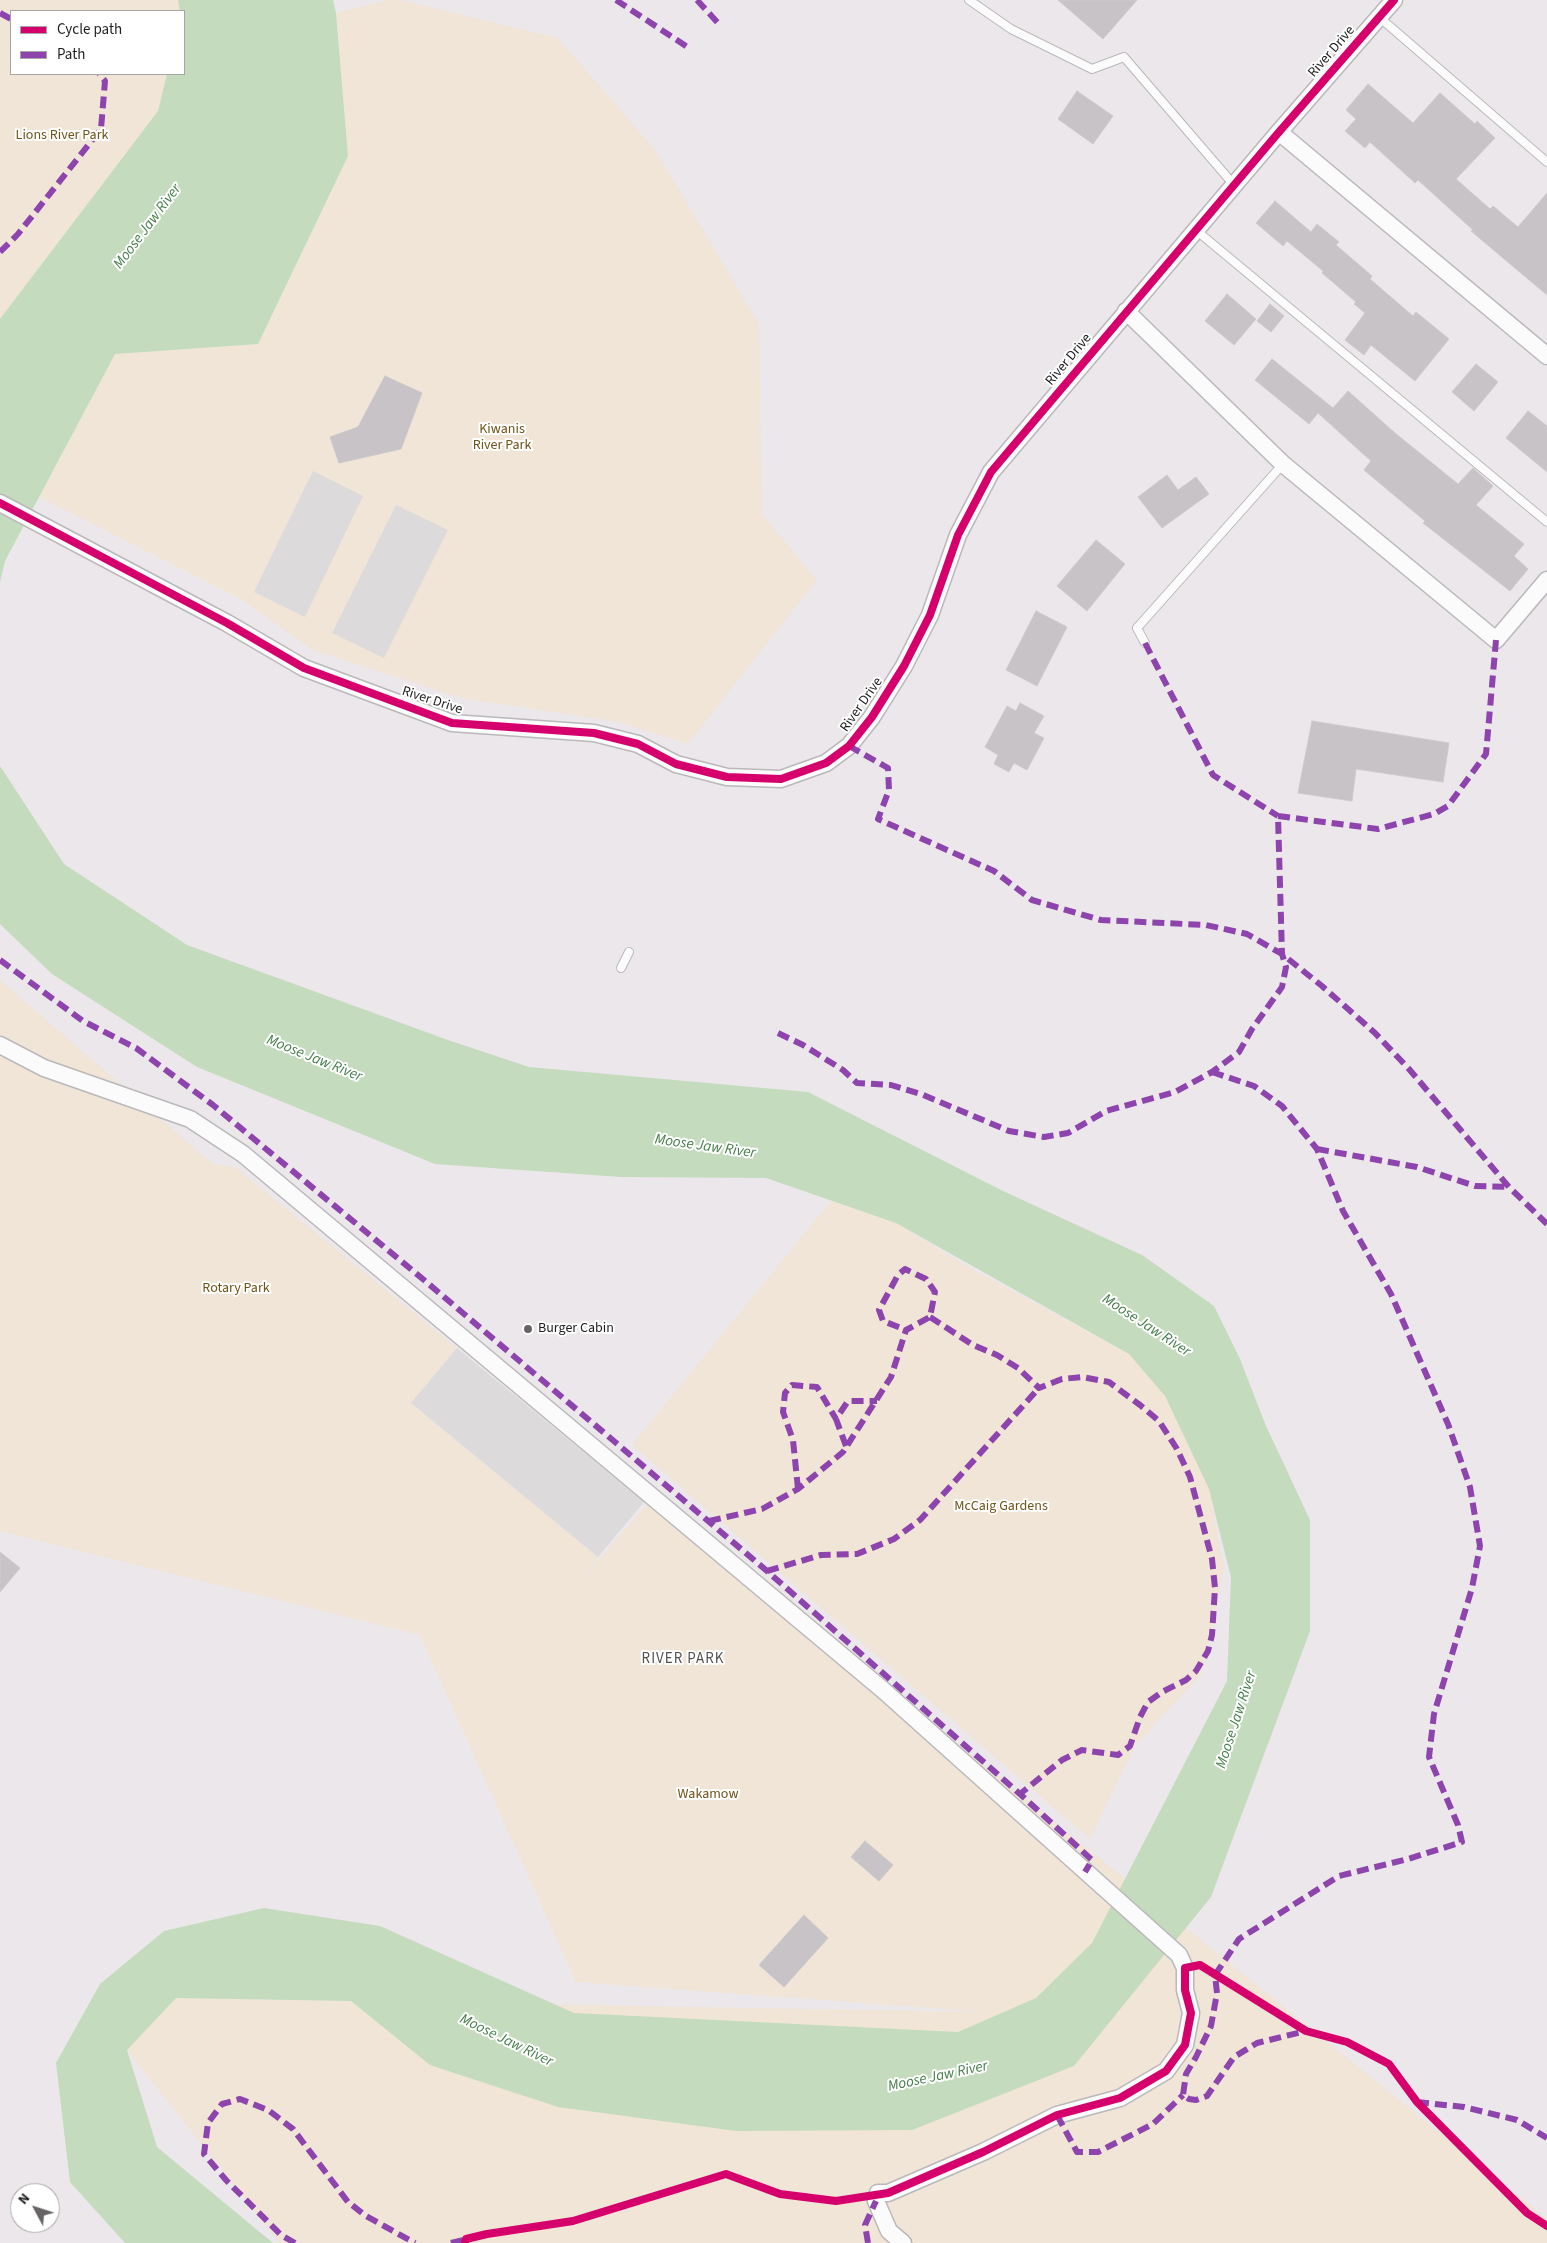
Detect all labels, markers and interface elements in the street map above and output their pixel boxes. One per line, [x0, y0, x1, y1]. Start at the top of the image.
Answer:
legend [10, 10, 185, 75]
text: Cycle path [57, 19, 122, 40]
street label: River Drive [1305, 23, 1359, 81]
text: Path [57, 44, 85, 65]
park label: Lions River Park [16, 128, 108, 144]
water label: Moose Jaw River [110, 181, 186, 273]
street label: River Drive [1042, 331, 1096, 389]
park label: Kiwanis River Park [473, 422, 531, 454]
street label: River Drive [837, 674, 887, 736]
street label: River Drive [400, 683, 464, 719]
water label: Moose Jaw River [264, 1032, 364, 1086]
water label: Moose Jaw River [653, 1131, 757, 1163]
park label: Rotary Park [202, 1281, 270, 1297]
water label: Moose Jaw River [1099, 1291, 1193, 1361]
place label: Burger Cabin [538, 1321, 614, 1337]
marker: Burger Cabin [522, 1323, 534, 1335]
park label: McCaig Gardens [954, 1499, 1048, 1515]
district label: RIVER PARK [640, 1651, 726, 1669]
water label: Moose Jaw River [1213, 1669, 1261, 1771]
park label: Wakamow [678, 1787, 738, 1803]
water label: Moose Jaw River [456, 2011, 556, 2071]
water label: Moose Jaw River [886, 2058, 990, 2096]
north arrow [10, 2183, 60, 2233]
text: N [14, 2189, 35, 2209]

